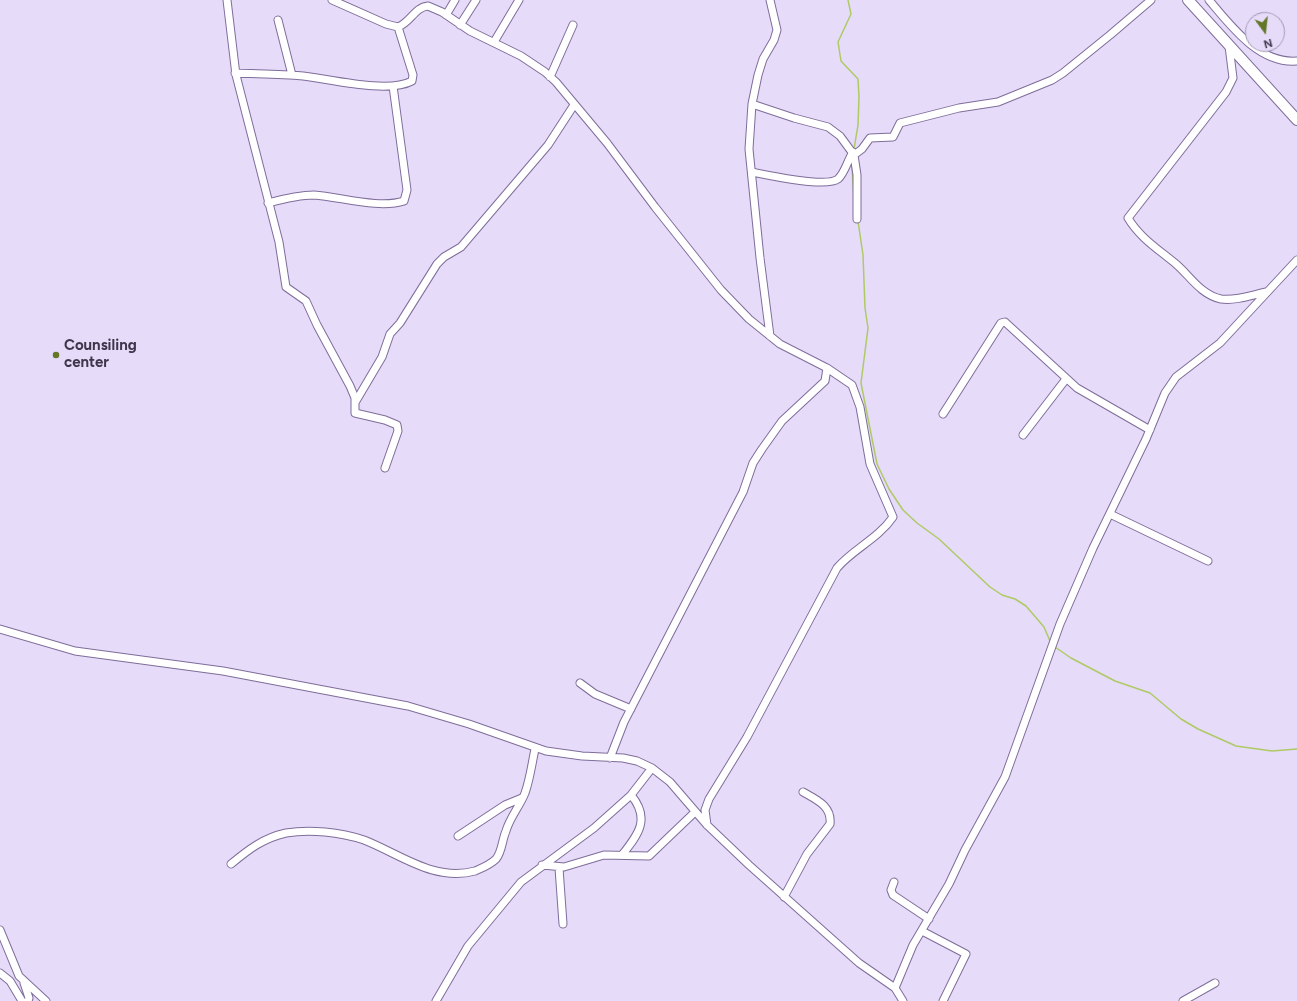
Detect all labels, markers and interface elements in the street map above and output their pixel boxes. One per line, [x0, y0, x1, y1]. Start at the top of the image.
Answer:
north arrow [1245, 12, 1285, 52]
text: N [1262, 36, 1274, 50]
place label: Counsiling center [64, 337, 137, 372]
marker: Counsiling center [51, 350, 61, 360]

